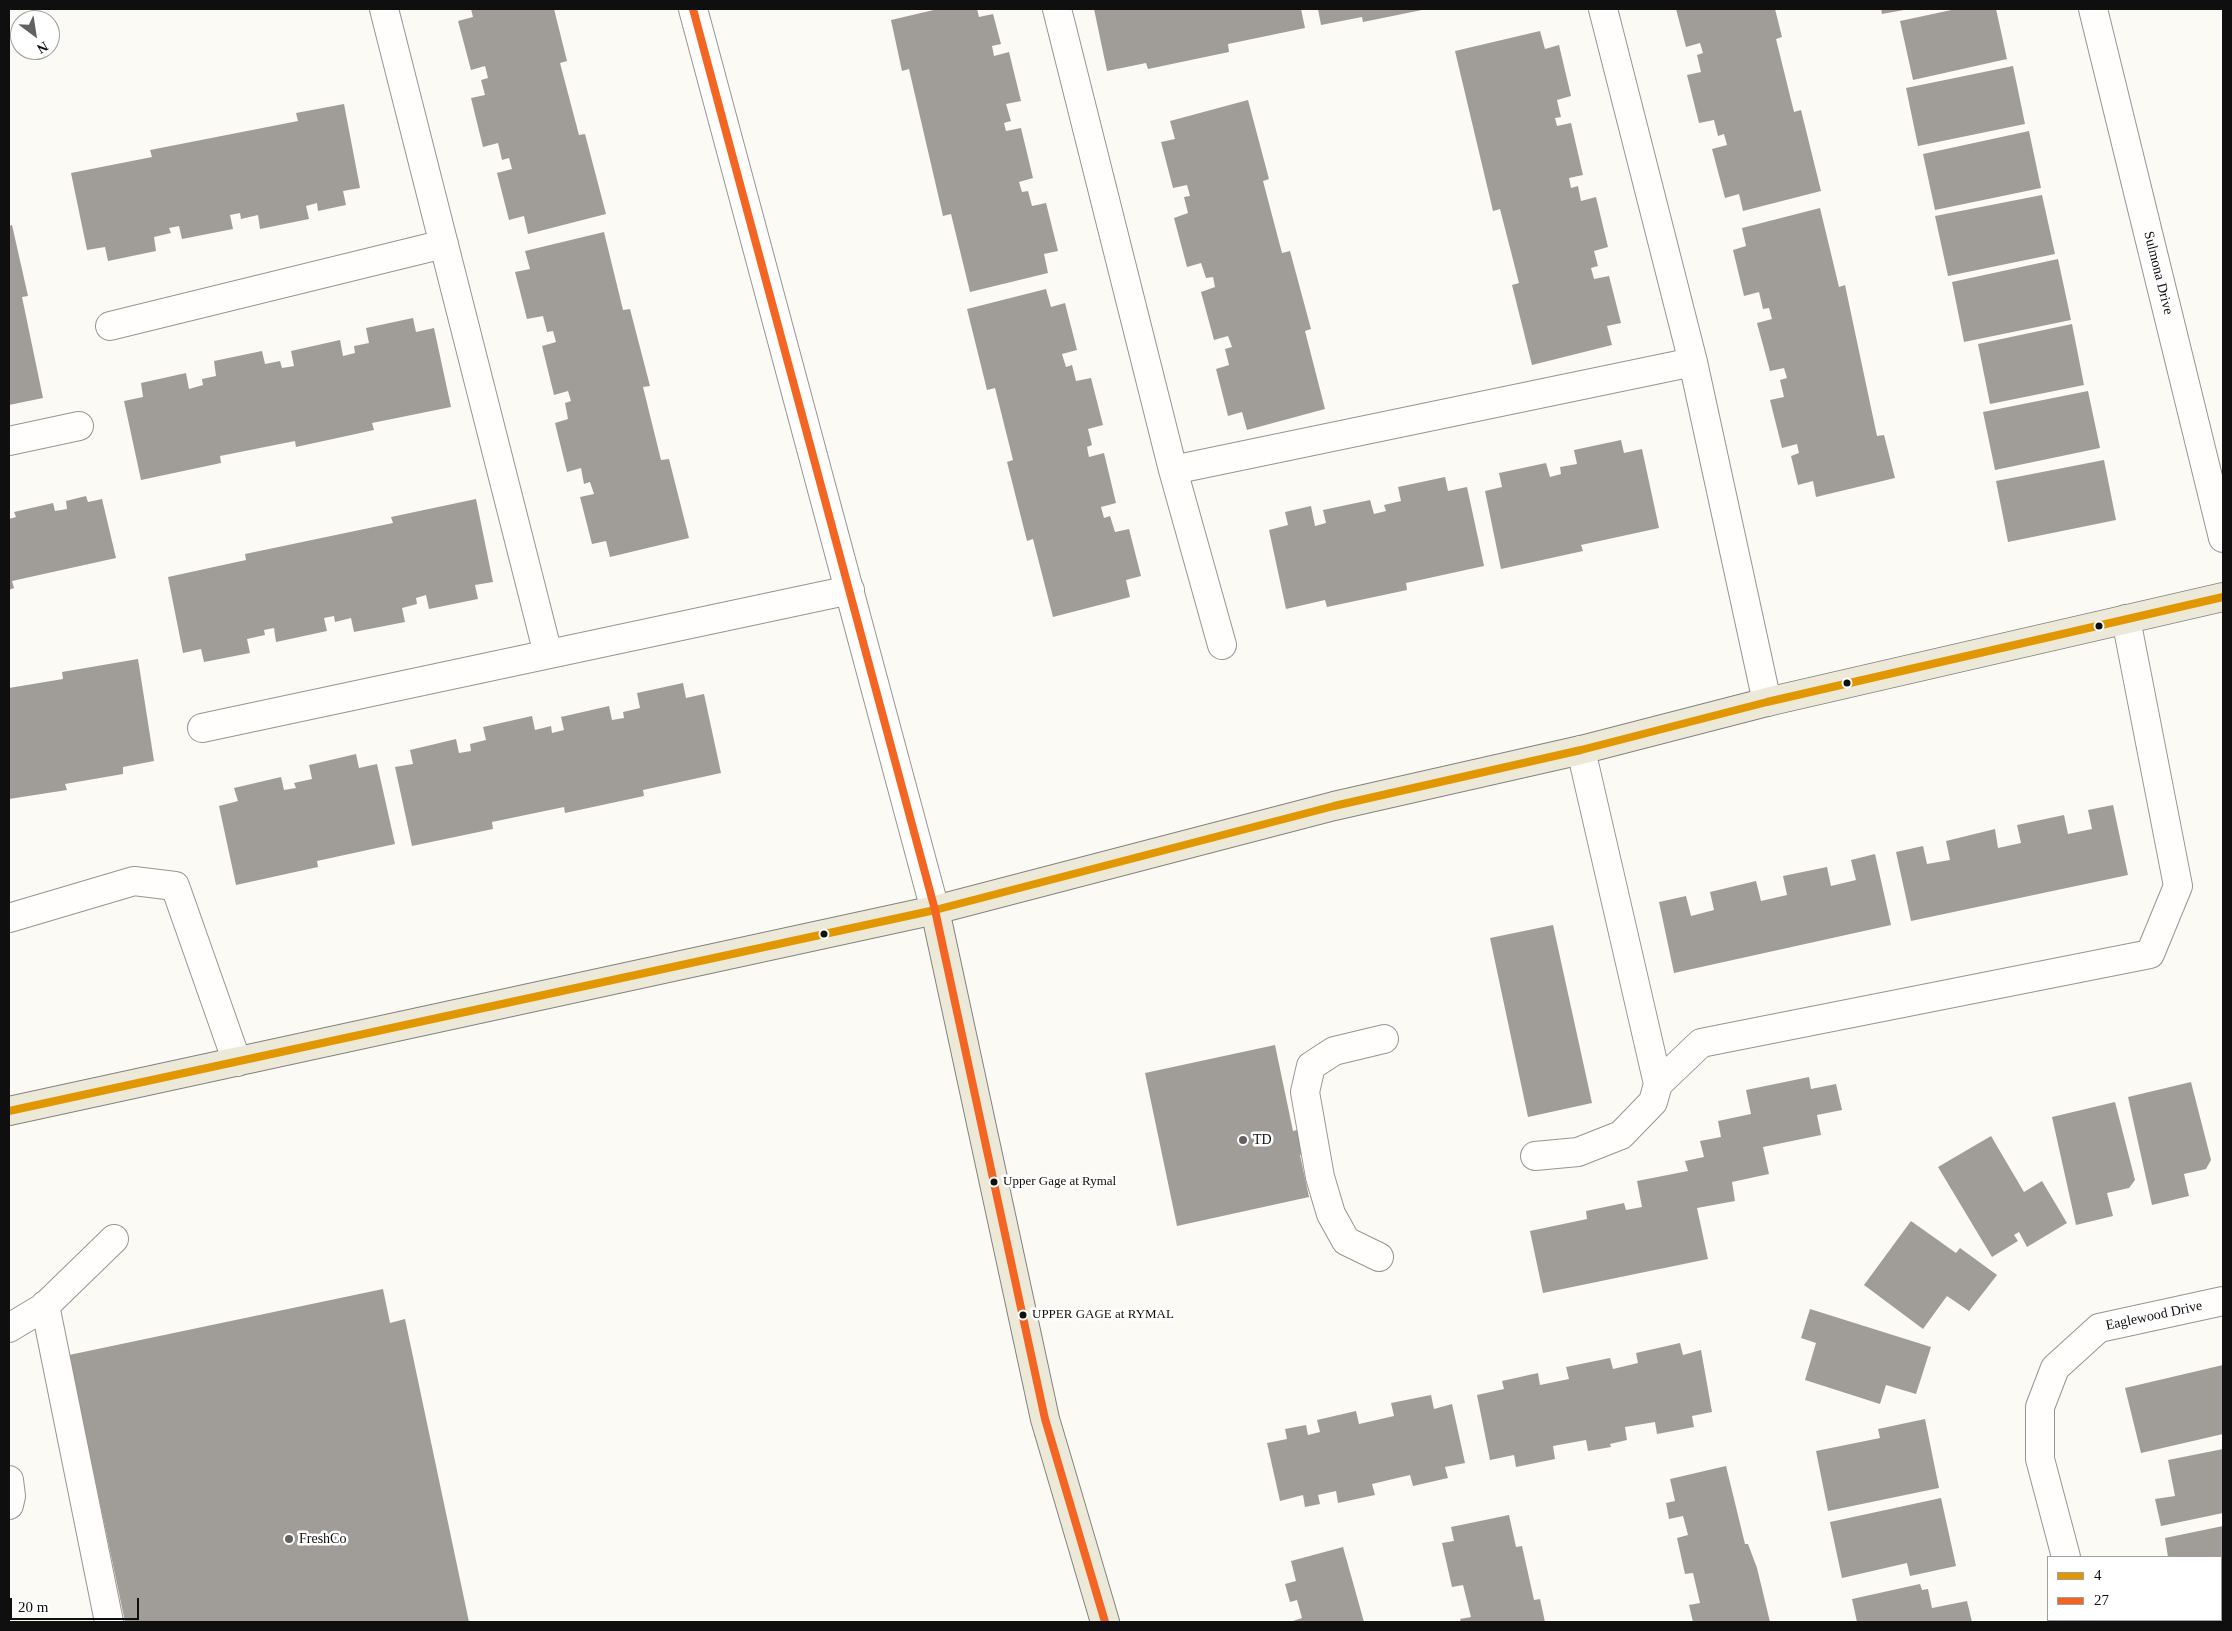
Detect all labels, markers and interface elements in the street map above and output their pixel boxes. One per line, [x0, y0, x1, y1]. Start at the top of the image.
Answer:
north arrow [10, 10, 60, 60]
text: N [34, 38, 51, 56]
street label: Sulmona Drive [2140, 230, 2176, 316]
unlabelled marker [2094, 621, 2104, 631]
unlabelled marker [1842, 678, 1852, 688]
unlabelled marker [819, 929, 829, 939]
place label: TD [1253, 1132, 1272, 1148]
marker: TD [1237, 1134, 1249, 1146]
place label: Upper Gage at Rymal [1003, 1174, 1116, 1190]
marker: Upper Gage at Rymal [989, 1177, 999, 1187]
street label: Eaglewood Drive [2104, 1298, 2204, 1334]
place label: UPPER GAGE at RYMAL [1032, 1307, 1174, 1323]
marker: UPPER GAGE at RYMAL [1018, 1310, 1028, 1320]
place label: FreshCo [299, 1531, 346, 1547]
marker: FreshCo [283, 1533, 295, 1545]
legend [2047, 1556, 2222, 1621]
text: 4 [2094, 1567, 2102, 1583]
scale bar [12, 1588, 141, 1620]
text: 27 [2094, 1592, 2109, 1608]
text: 20 m [18, 1599, 48, 1615]

